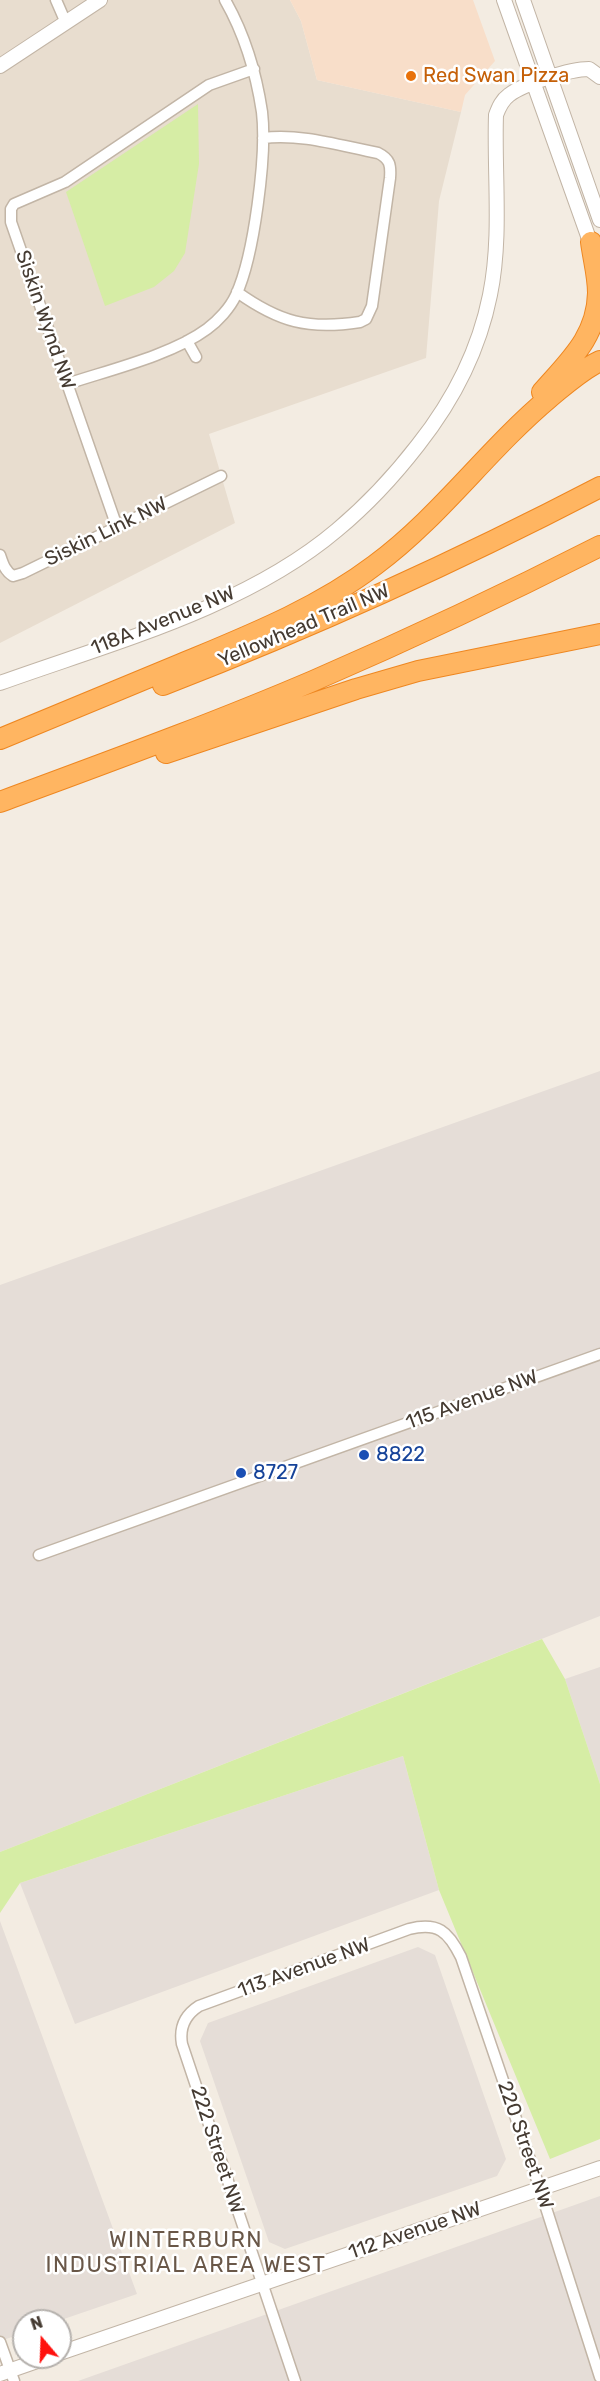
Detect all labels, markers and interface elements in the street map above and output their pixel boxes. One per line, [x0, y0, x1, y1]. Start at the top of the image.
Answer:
place label: Red Swan Pizza [423, 64, 569, 88]
marker: Red Swan Pizza [404, 69, 418, 83]
street label: Siskin Wynd NW [10, 247, 80, 393]
street label: Siskin Link NW [41, 492, 171, 572]
street label: Yellowhead Trail NW [215, 579, 393, 673]
street label: 118A Avenue NW [88, 581, 238, 661]
street label: 115 Avenue NW [403, 1365, 541, 1435]
place label: 8822 [376, 1443, 425, 1467]
marker: 8822 [357, 1448, 371, 1462]
place label: 8727 [253, 1461, 298, 1485]
marker: 8727 [234, 1466, 248, 1480]
street label: 113 Avenue NW [235, 1933, 373, 2003]
street label: 220 Street NW [492, 2078, 558, 2212]
street label: 222 Street NW [185, 2083, 249, 2217]
street label: 112 Avenue NW [346, 2197, 484, 2265]
district label: WINTERBURN INDUSTRIAL AREA WEST [46, 2228, 326, 2280]
north arrow [12, 2309, 72, 2369]
text: N [28, 2313, 45, 2334]

